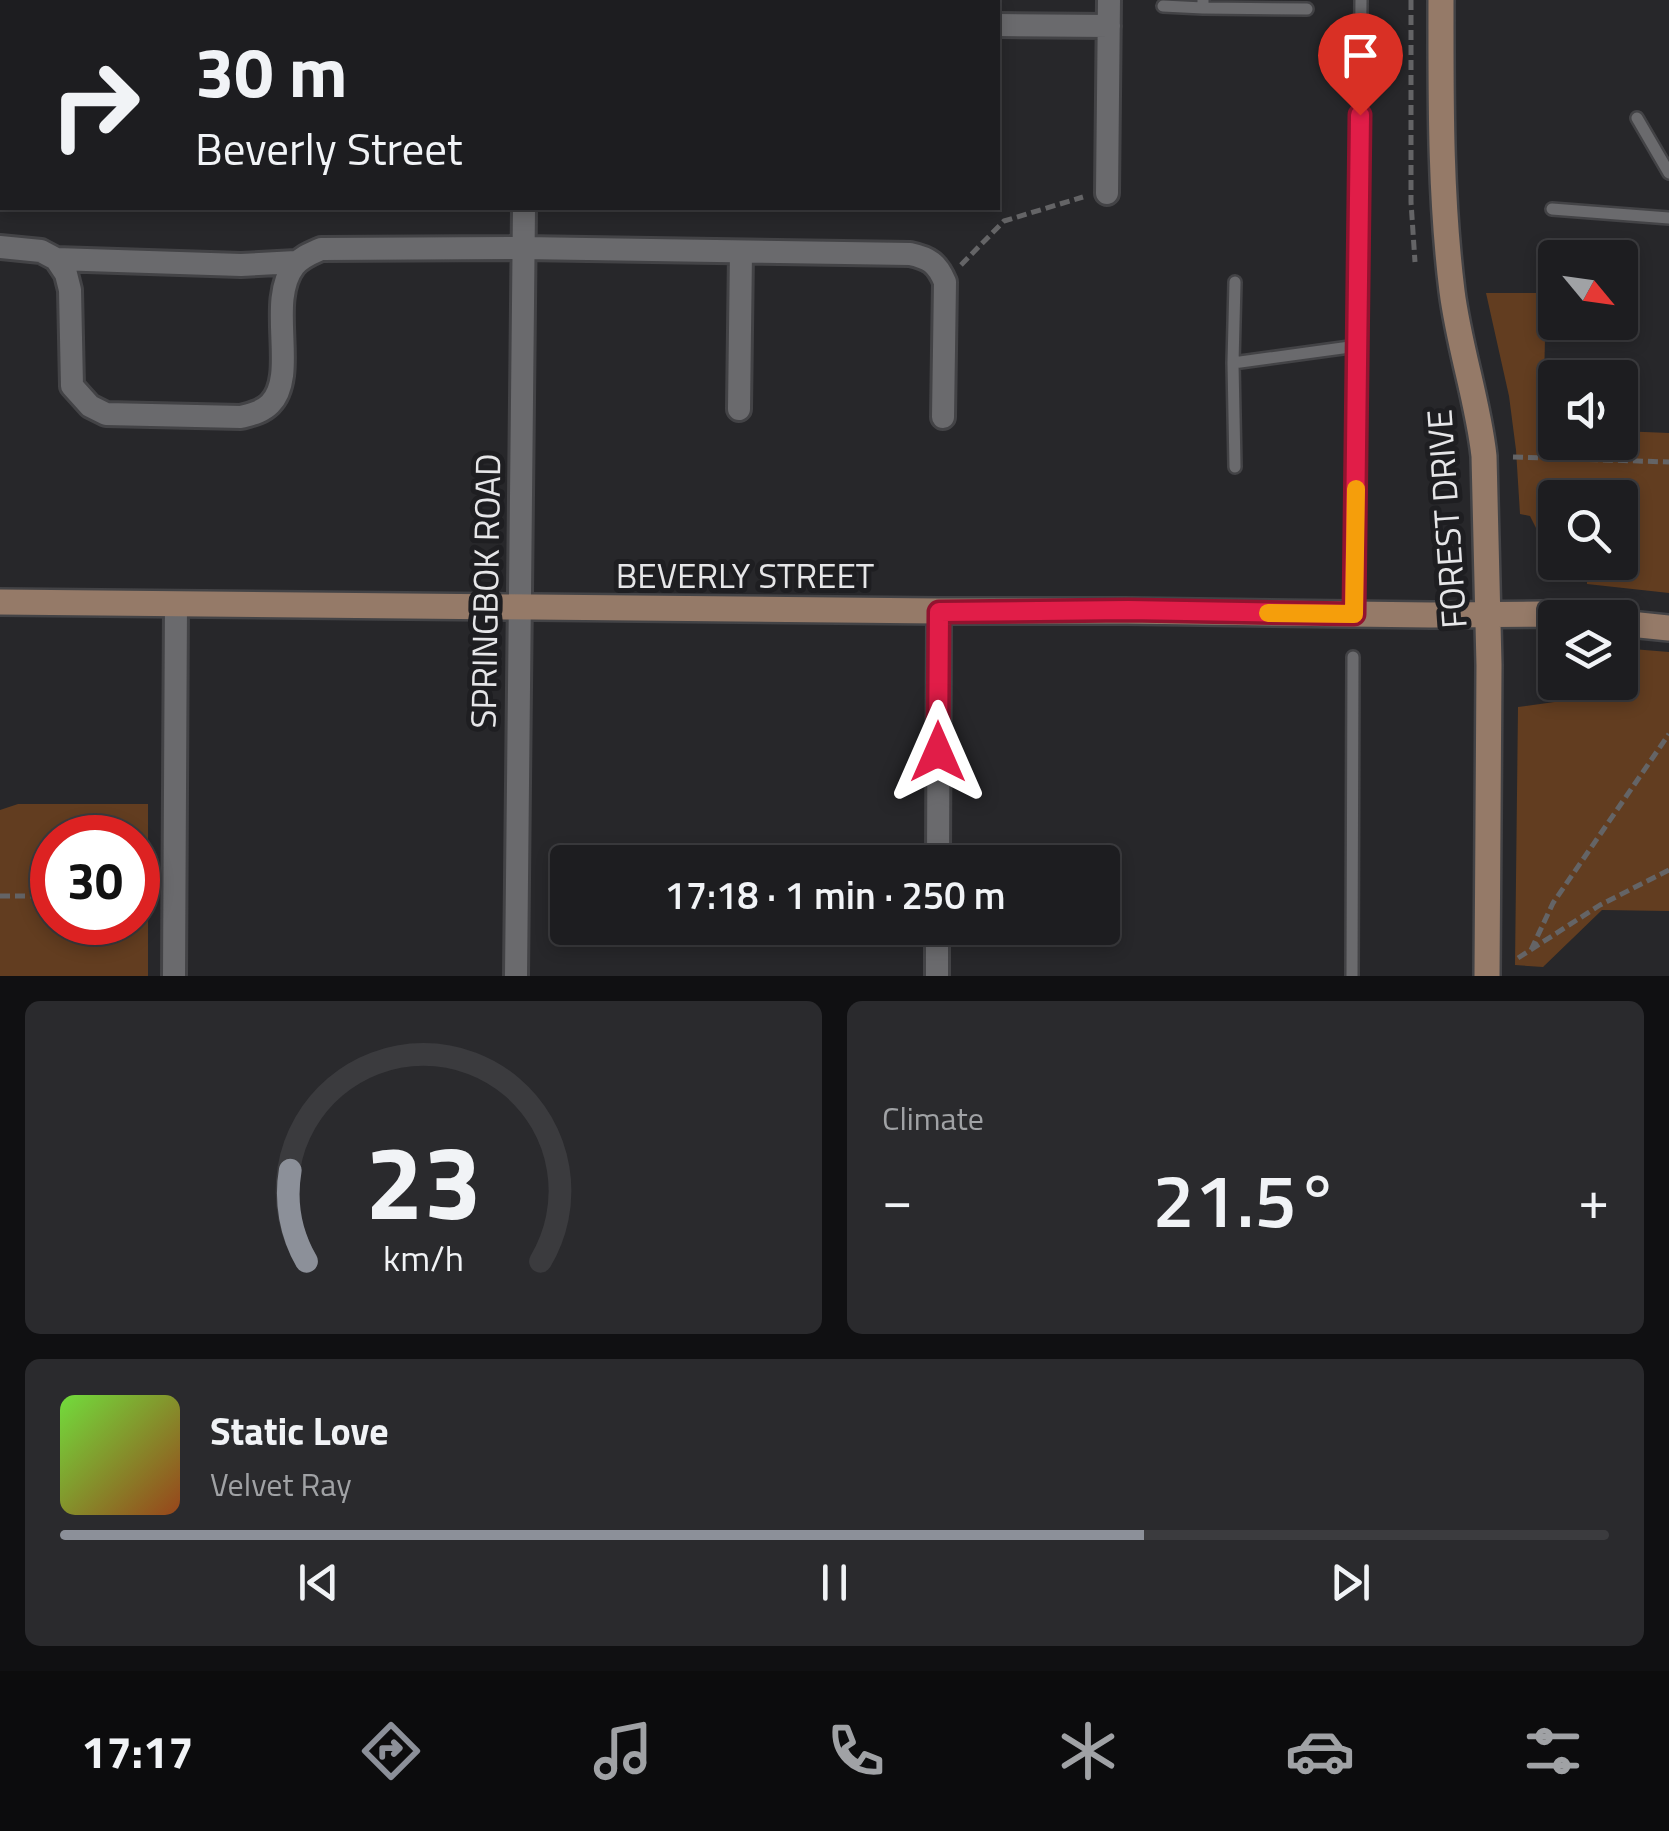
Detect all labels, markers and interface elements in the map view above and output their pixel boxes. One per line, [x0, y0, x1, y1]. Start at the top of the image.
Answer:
pin [1318, 13, 1403, 116]
text: 30 m [195, 18, 348, 124]
icon: arrive [1333, 28, 1388, 83]
icon: right [30, 40, 160, 170]
text: Beverly Street [195, 114, 463, 182]
north arrow [1538, 240, 1638, 340]
map controls [1538, 240, 1638, 700]
button: sound [1538, 360, 1638, 460]
street label: FOREST DRIVE [1411, 408, 1481, 630]
street label: SPRINGBOK ROAD [456, 453, 514, 729]
button: search [1538, 480, 1638, 580]
street label: BEVERLY STREET [616, 548, 874, 602]
button: layers [1538, 600, 1638, 700]
position arrow [886, 700, 990, 804]
speed limit sign: 30 [30, 815, 160, 945]
text: 17:18 · 1 min · 250 m [664, 866, 1006, 924]
text: Climate [882, 1094, 984, 1142]
text: 23 [365, 1101, 482, 1259]
text: 21.5° [1153, 1142, 1338, 1256]
text: − [882, 1157, 913, 1240]
text: + [1578, 1157, 1609, 1240]
text: km/h [383, 1230, 464, 1285]
text: Static Love [210, 1402, 389, 1460]
text: Velvet Ray [210, 1460, 352, 1508]
icon: previous [291, 1555, 346, 1610]
icon: pause [807, 1555, 862, 1610]
icon: next [1323, 1555, 1378, 1610]
icon: directions [356, 1716, 426, 1786]
icon: music [588, 1716, 658, 1786]
icon: phone [821, 1716, 891, 1786]
icon: climate [1053, 1716, 1123, 1786]
icon: car [1285, 1716, 1355, 1786]
icon: filters [1518, 1716, 1588, 1786]
text: 17:17 [81, 1717, 194, 1785]

